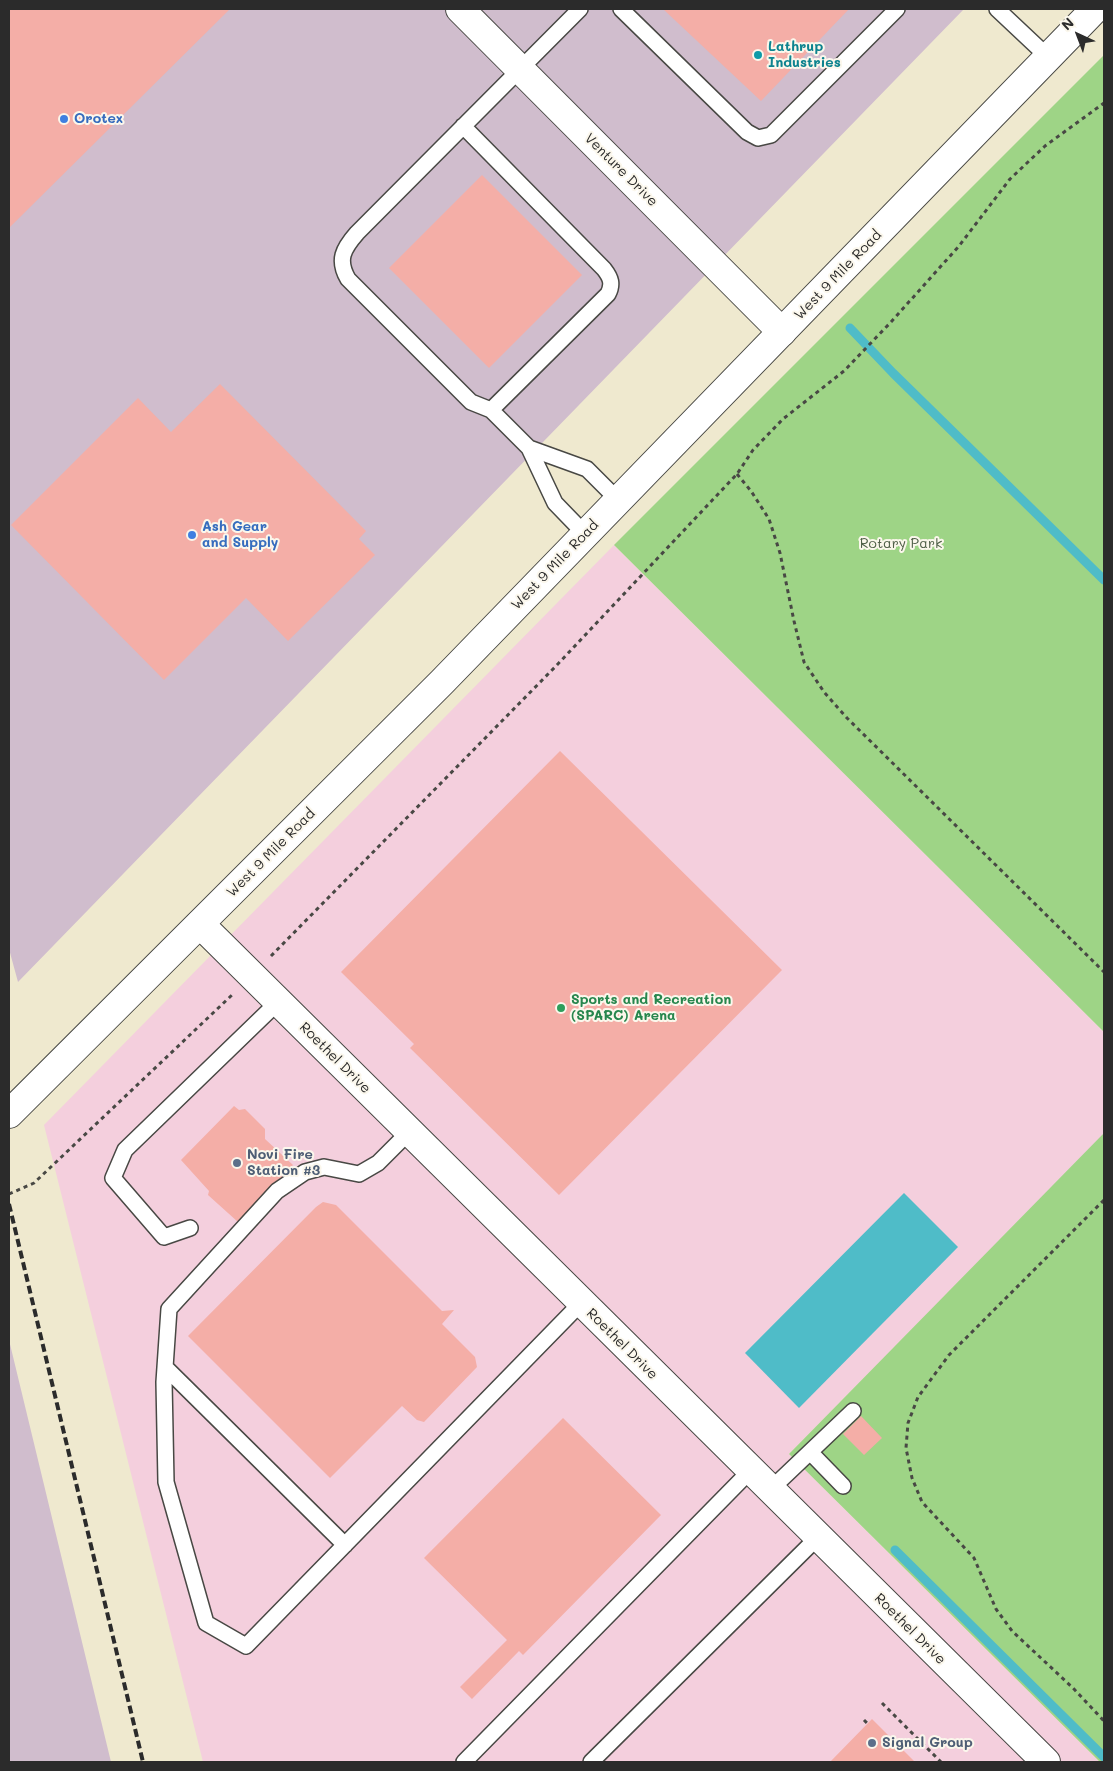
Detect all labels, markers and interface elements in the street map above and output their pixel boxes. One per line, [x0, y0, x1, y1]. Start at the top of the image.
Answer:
north arrow [1053, 10, 1103, 60]
text: N [1057, 13, 1078, 34]
place label: Lathrup Industries [768, 39, 841, 72]
marker: Lathrup Industries [752, 49, 764, 61]
place label: Orotex [74, 111, 123, 127]
marker: Orotex [58, 113, 70, 125]
street label: Venture Drive [581, 130, 661, 210]
street label: West 9 Mile Road [791, 227, 885, 323]
street label: West 9 Mile Road [508, 517, 602, 613]
place label: Ash Gear and Supply [202, 519, 278, 552]
marker: Ash Gear and Supply [186, 529, 198, 541]
park label: Rotary Park [860, 536, 942, 552]
street label: West 9 Mile Road [223, 805, 319, 901]
place label: Sports and Recreation (SPARC) Arena [571, 992, 731, 1024]
marker: Sports and Recreation (SPARC) Arena [555, 1002, 567, 1014]
street label: Roethel Drive [296, 1019, 374, 1097]
place label: Novi Fire Station #3 [247, 1147, 320, 1180]
marker: Novi Fire Station #3 [231, 1157, 243, 1169]
street label: Roethel Drive [583, 1305, 661, 1383]
street label: Roethel Drive [871, 1590, 949, 1668]
place label: Signal Group [882, 1735, 973, 1751]
marker: Signal Group [866, 1737, 878, 1749]

